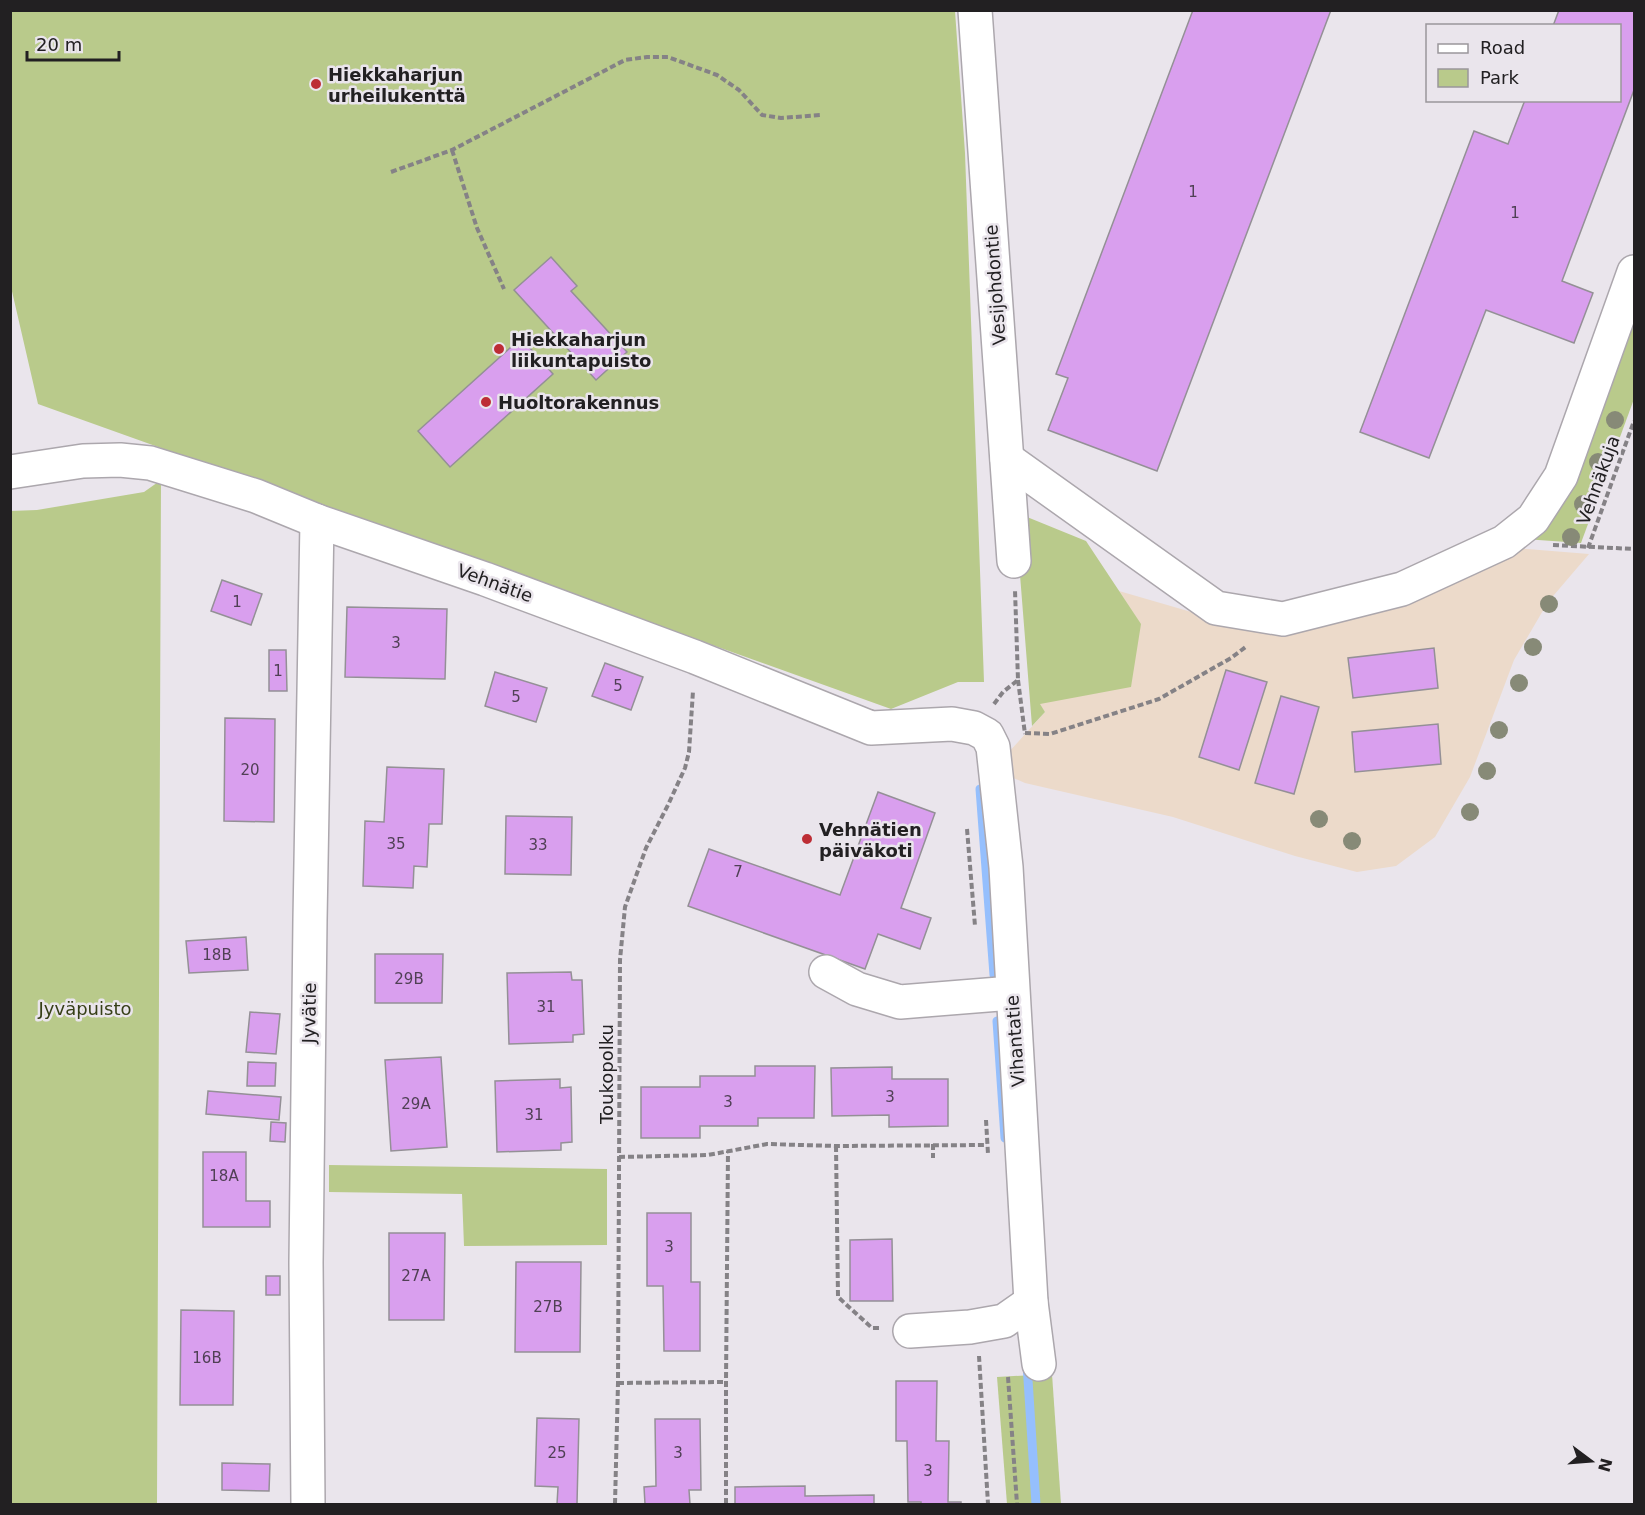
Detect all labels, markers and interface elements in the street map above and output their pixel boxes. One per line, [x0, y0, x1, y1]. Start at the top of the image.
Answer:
scale bar [27, 24, 118, 62]
legend [1426, 24, 1621, 102]
text: 20 m [36, 34, 82, 55]
text: Road [1480, 37, 1525, 58]
place label: Hiekkaharjun urheilukenttä [328, 64, 466, 106]
text: Park [1480, 67, 1519, 88]
marker: Hiekkaharjun urheilukenttä [309, 77, 323, 91]
house number: 1 [1188, 183, 1198, 201]
house number: 1 [1510, 204, 1520, 222]
street label: Vesijohdontie [980, 224, 1010, 346]
place label: Hiekkaharjun liikuntapuisto [511, 329, 651, 371]
marker: Hiekkaharjun liikuntapuisto [492, 342, 506, 356]
place label: Huoltorakennus [498, 392, 659, 413]
marker: Huoltorakennus [479, 395, 493, 409]
street label: Vehnäkuja [1572, 433, 1624, 527]
street label: Vehnätie [454, 560, 536, 606]
house number: 1 [232, 593, 242, 611]
house number: 3 [391, 634, 401, 652]
house number: 1 [273, 662, 283, 680]
house number: 5 [613, 677, 623, 695]
house number: 5 [511, 688, 521, 706]
house number: 20 [240, 761, 260, 779]
place label: Vehnätien päiväkoti [819, 819, 922, 861]
marker: Vehnätien päiväkoti [800, 832, 814, 846]
house number: 35 [386, 835, 406, 853]
house number: 33 [528, 836, 548, 854]
house number: 7 [733, 863, 743, 881]
house number: 18B [202, 946, 232, 964]
house number: 29B [394, 970, 424, 988]
street label: Jyvätie [298, 982, 320, 1045]
street label: Vihantatie [1001, 994, 1029, 1088]
park label: Jyväpuisto [38, 998, 131, 1019]
house number: 31 [536, 998, 556, 1016]
street label: Toukopolku [596, 1024, 617, 1125]
house number: 3 [885, 1088, 895, 1106]
house number: 3 [723, 1093, 733, 1111]
house number: 29A [401, 1095, 431, 1113]
house number: 31 [524, 1106, 544, 1124]
house number: 18A [209, 1167, 239, 1185]
house number: 3 [664, 1238, 674, 1256]
house number: 27A [401, 1267, 431, 1285]
house number: 27B [533, 1298, 563, 1316]
house number: 16B [192, 1349, 222, 1367]
north arrow [1561, 1431, 1621, 1491]
house number: 25 [547, 1444, 567, 1462]
house number: 3 [673, 1444, 683, 1462]
text: N [1594, 1456, 1616, 1474]
house number: 3 [923, 1462, 933, 1480]

